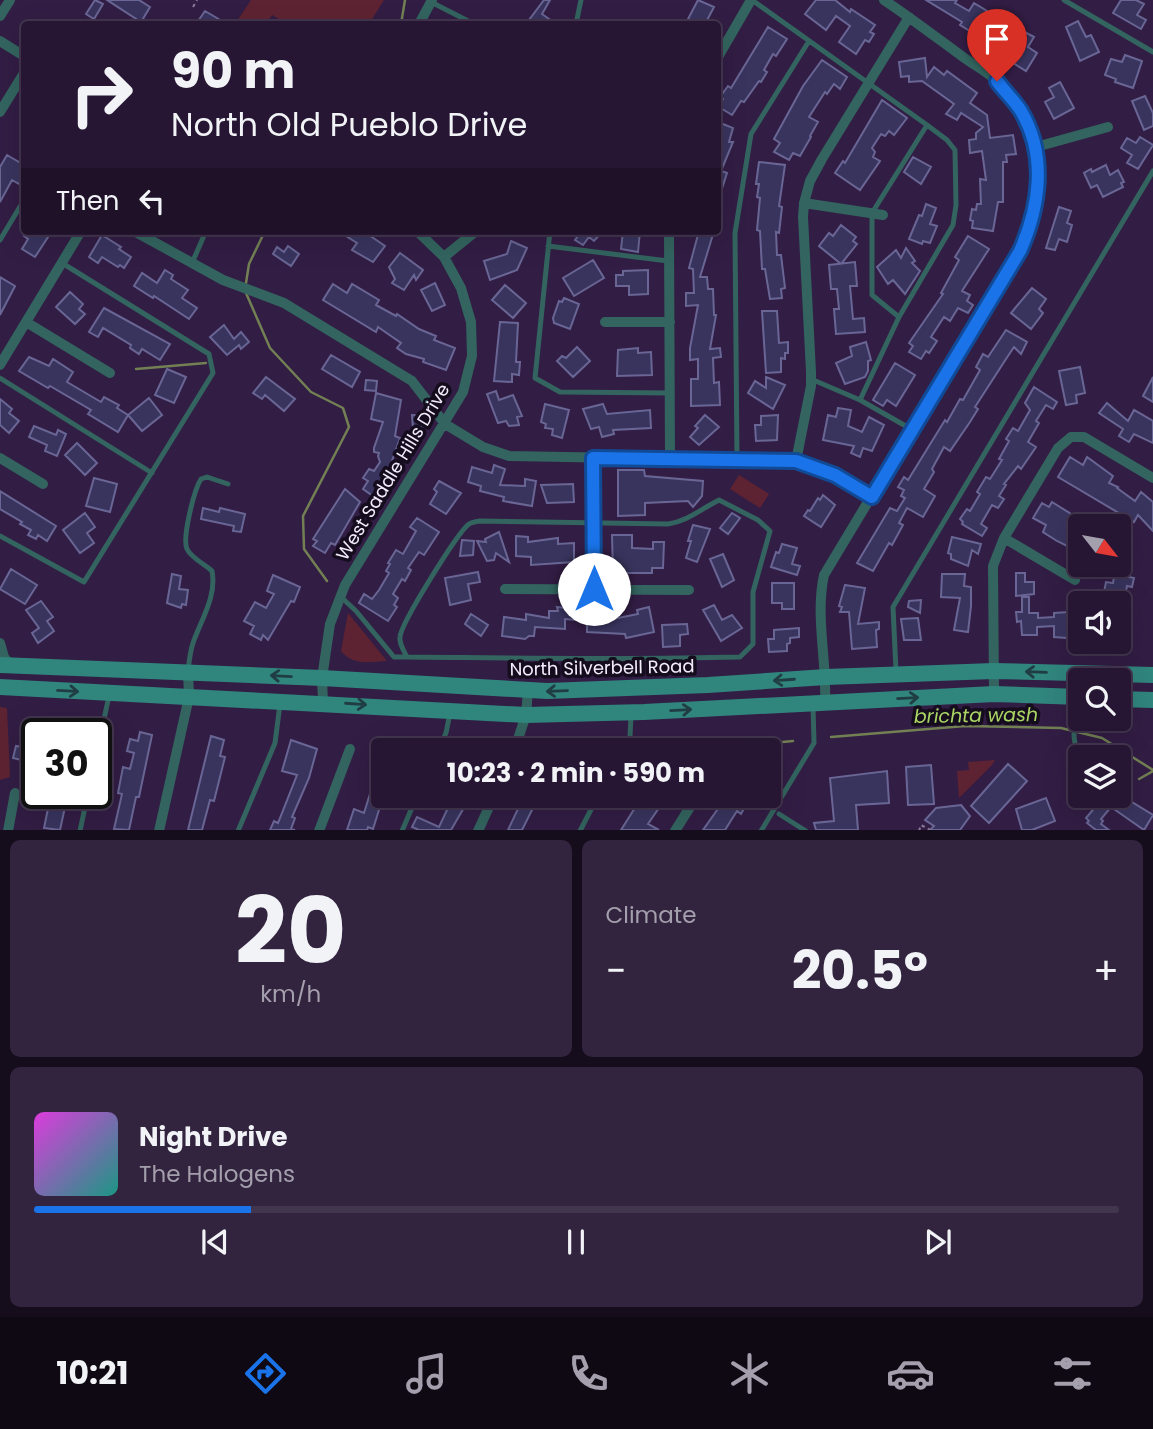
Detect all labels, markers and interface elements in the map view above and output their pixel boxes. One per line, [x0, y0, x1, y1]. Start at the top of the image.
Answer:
pin [967, 9, 1027, 81]
icon: arrive [978, 20, 1016, 58]
text: 90 m [171, 37, 295, 105]
icon: right [56, 49, 147, 140]
text: North Old Pueblo Drive [171, 102, 527, 147]
icon: left [133, 182, 171, 220]
text: Then [56, 183, 119, 219]
street label: West Saddle Hills Drive [330, 379, 455, 565]
north arrow [1068, 514, 1130, 578]
map controls [1068, 514, 1131, 808]
position arrow [557, 552, 631, 626]
button: sound [1068, 591, 1131, 654]
street label: North Silverbell Road [509, 653, 695, 682]
one-way arrow [1025, 665, 1048, 679]
button: search [1068, 668, 1131, 731]
one-way arrow [270, 669, 293, 682]
one-way arrow [773, 673, 796, 686]
one-way arrow [56, 684, 79, 697]
one-way arrow [546, 684, 569, 697]
one-way arrow [896, 692, 919, 705]
one-way arrow [344, 698, 366, 711]
water label: brichta wash [914, 701, 1038, 730]
one-way arrow [669, 704, 692, 717]
speed limit sign: 30 [21, 718, 112, 809]
button: layers [1068, 745, 1131, 808]
text: 10:23 · 2 min · 590 m [447, 755, 705, 791]
text: 20 [235, 867, 346, 995]
text: Climate [606, 899, 696, 931]
text: 20.5° [792, 934, 928, 1007]
text: − [606, 944, 626, 997]
text: + [1093, 944, 1119, 997]
text: km/h [260, 978, 321, 1010]
text: Night Drive [139, 1119, 287, 1155]
text: The Halogens [139, 1158, 295, 1190]
icon: previous [196, 1223, 234, 1261]
icon: pause [557, 1223, 595, 1261]
icon: next [919, 1223, 957, 1261]
icon: directions [241, 1349, 290, 1398]
icon: music [402, 1349, 451, 1398]
icon: phone [564, 1349, 613, 1398]
icon: climate [725, 1349, 774, 1398]
icon: car [886, 1349, 935, 1398]
icon: filters [1048, 1349, 1097, 1398]
text: 10:21 [56, 1350, 128, 1395]

